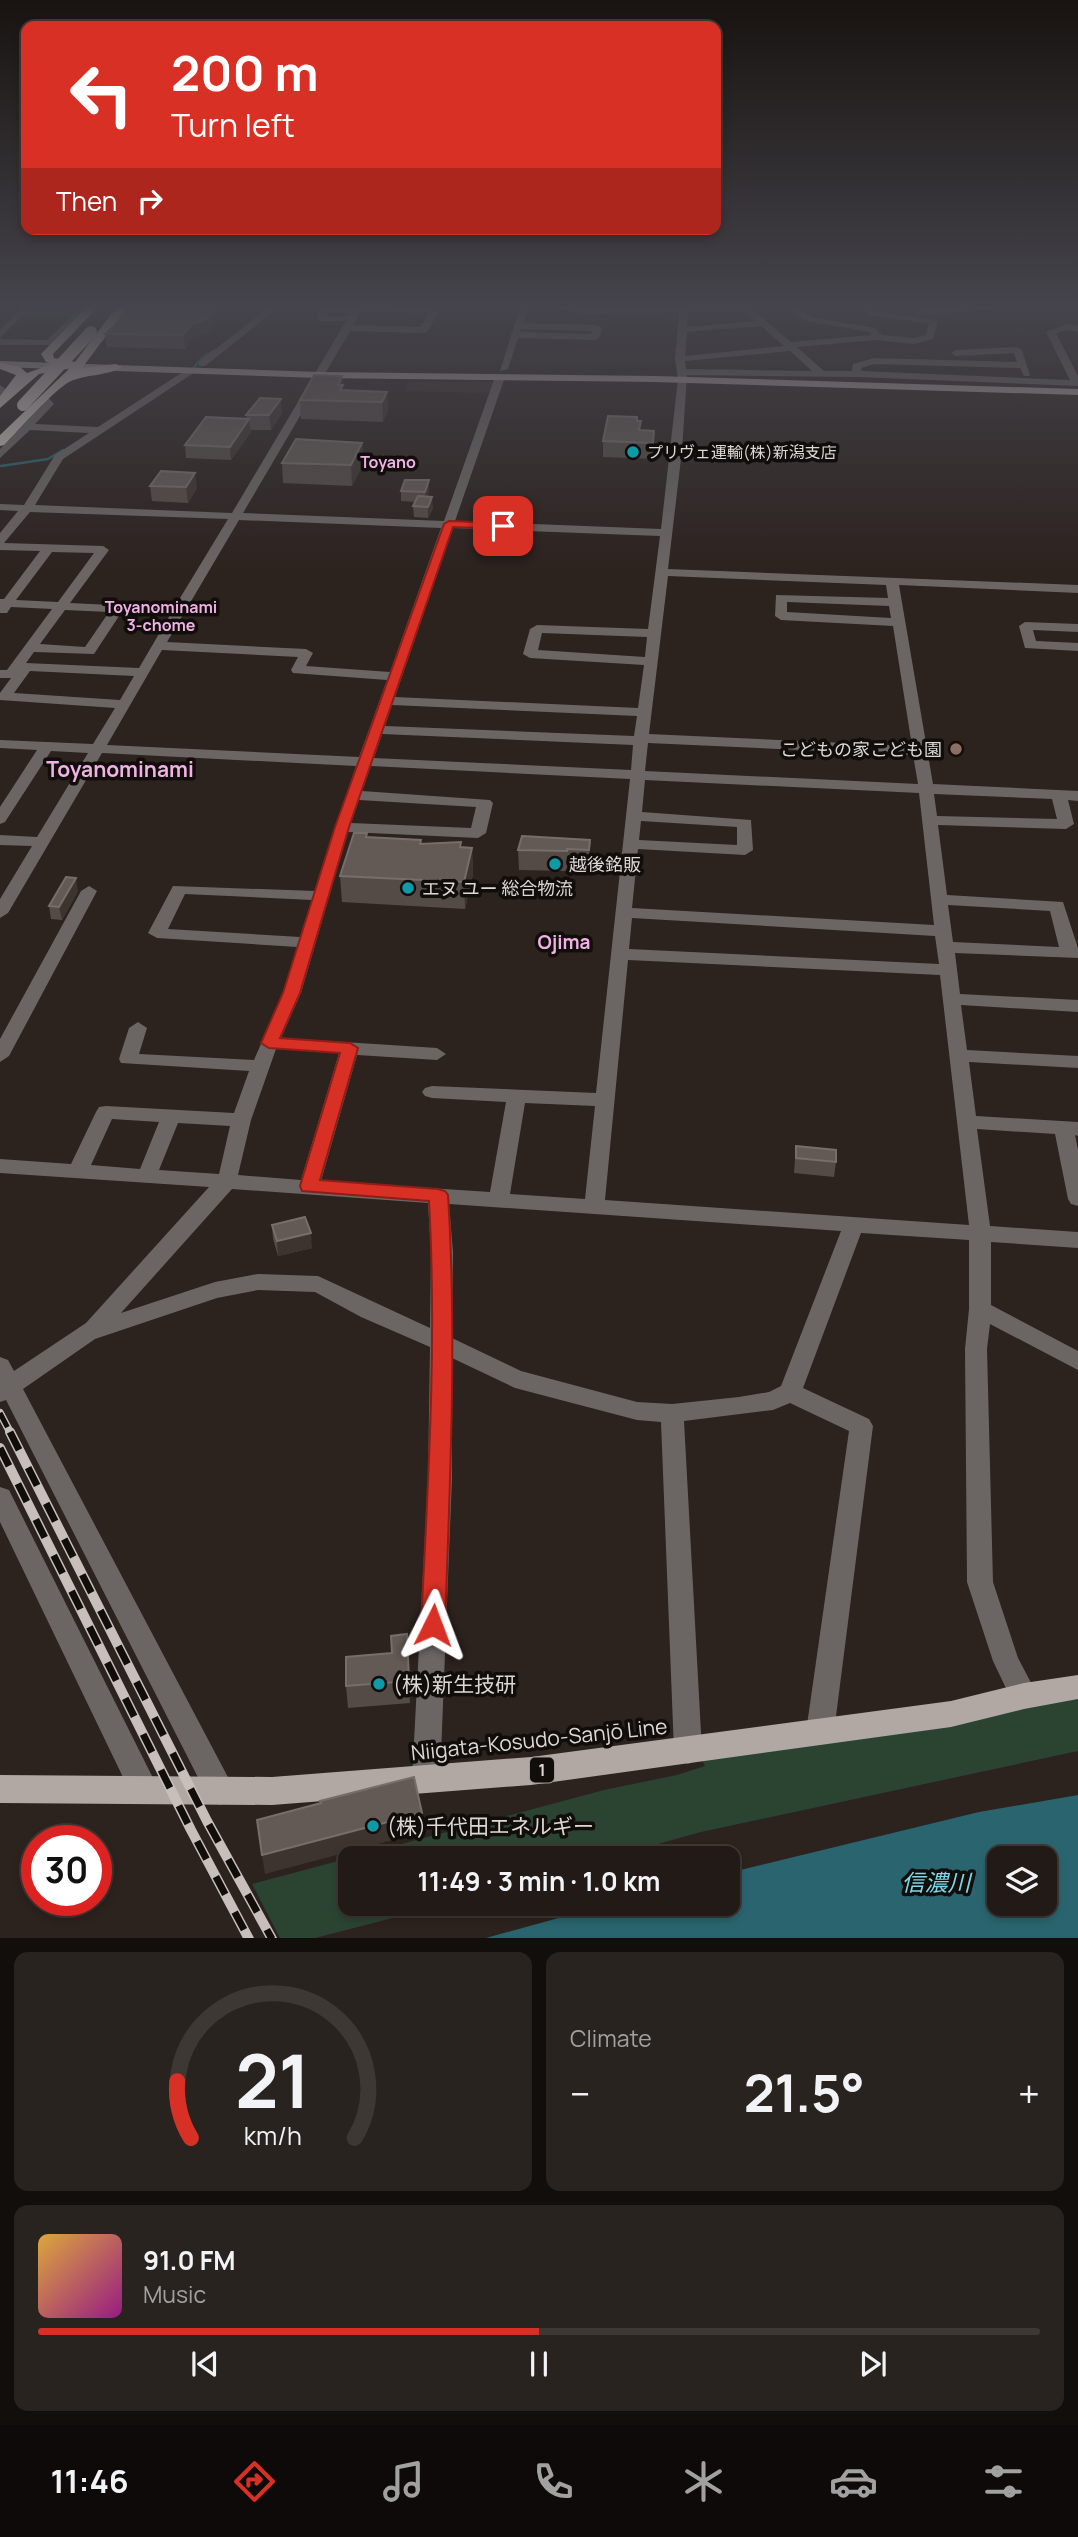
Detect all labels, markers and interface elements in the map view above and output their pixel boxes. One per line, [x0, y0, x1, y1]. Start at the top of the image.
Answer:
text: 200 m [171, 39, 319, 106]
icon: left [56, 49, 147, 140]
text: Turn left [171, 103, 295, 147]
icon: right [131, 182, 169, 220]
text: Then [56, 183, 117, 219]
place label: プリヴェ運輸(株)新潟支店 [647, 441, 837, 463]
marker: プリヴェ運輸(株)新潟支店 [625, 444, 641, 460]
district label: Toyano [360, 451, 416, 473]
pin [473, 496, 533, 556]
icon: arrive [484, 507, 522, 545]
district label: Toyanominami 3-chome [105, 596, 217, 636]
place label: こどもの家こども園 [780, 737, 942, 761]
marker: こどもの家こども園 [948, 741, 964, 757]
district label: Toyanominami [46, 755, 194, 783]
place label: 越後銘販 [569, 852, 641, 876]
marker: 越後銘販 [547, 856, 563, 872]
place label: エヌ ユー 総合物流 [422, 876, 573, 900]
marker: エヌ ユー 総合物流 [400, 880, 416, 896]
district label: Ojima [537, 929, 591, 955]
position arrow [396, 1588, 470, 1662]
place label: (株)新生技研 [393, 1670, 516, 1698]
marker: (株)新生技研 [371, 1676, 387, 1692]
street label: Niigata-Kosudo-Sanjō Line [409, 1712, 669, 1766]
road number: 1 [530, 1758, 554, 1782]
place label: (株)千代田エネルギー [387, 1812, 594, 1840]
marker: (株)千代田エネルギー [365, 1818, 381, 1834]
speed limit sign: 30 [21, 1825, 112, 1916]
map controls [987, 1846, 1057, 1916]
button: layers [987, 1846, 1057, 1916]
text: 11:49 · 3 min · 1.0 km [418, 1863, 660, 1899]
water label: 信濃川 [902, 1866, 974, 1898]
text: Climate [570, 2022, 652, 2054]
text: 21 [235, 2030, 311, 2130]
text: 21.5° [744, 2057, 865, 2128]
text: − [570, 2067, 591, 2119]
text: + [1018, 2067, 1040, 2119]
text: km/h [244, 2117, 302, 2152]
text: 91.0 FM [143, 2242, 236, 2278]
text: Music [143, 2278, 206, 2310]
icon: previous [186, 2345, 224, 2383]
icon: pause [520, 2345, 558, 2383]
icon: next [854, 2345, 892, 2383]
icon: directions [230, 2457, 279, 2506]
icon: music [379, 2457, 428, 2506]
icon: phone [529, 2457, 578, 2506]
icon: climate [679, 2457, 728, 2506]
icon: car [829, 2457, 878, 2506]
icon: filters [979, 2457, 1028, 2506]
text: 11:46 [50, 2459, 129, 2503]

